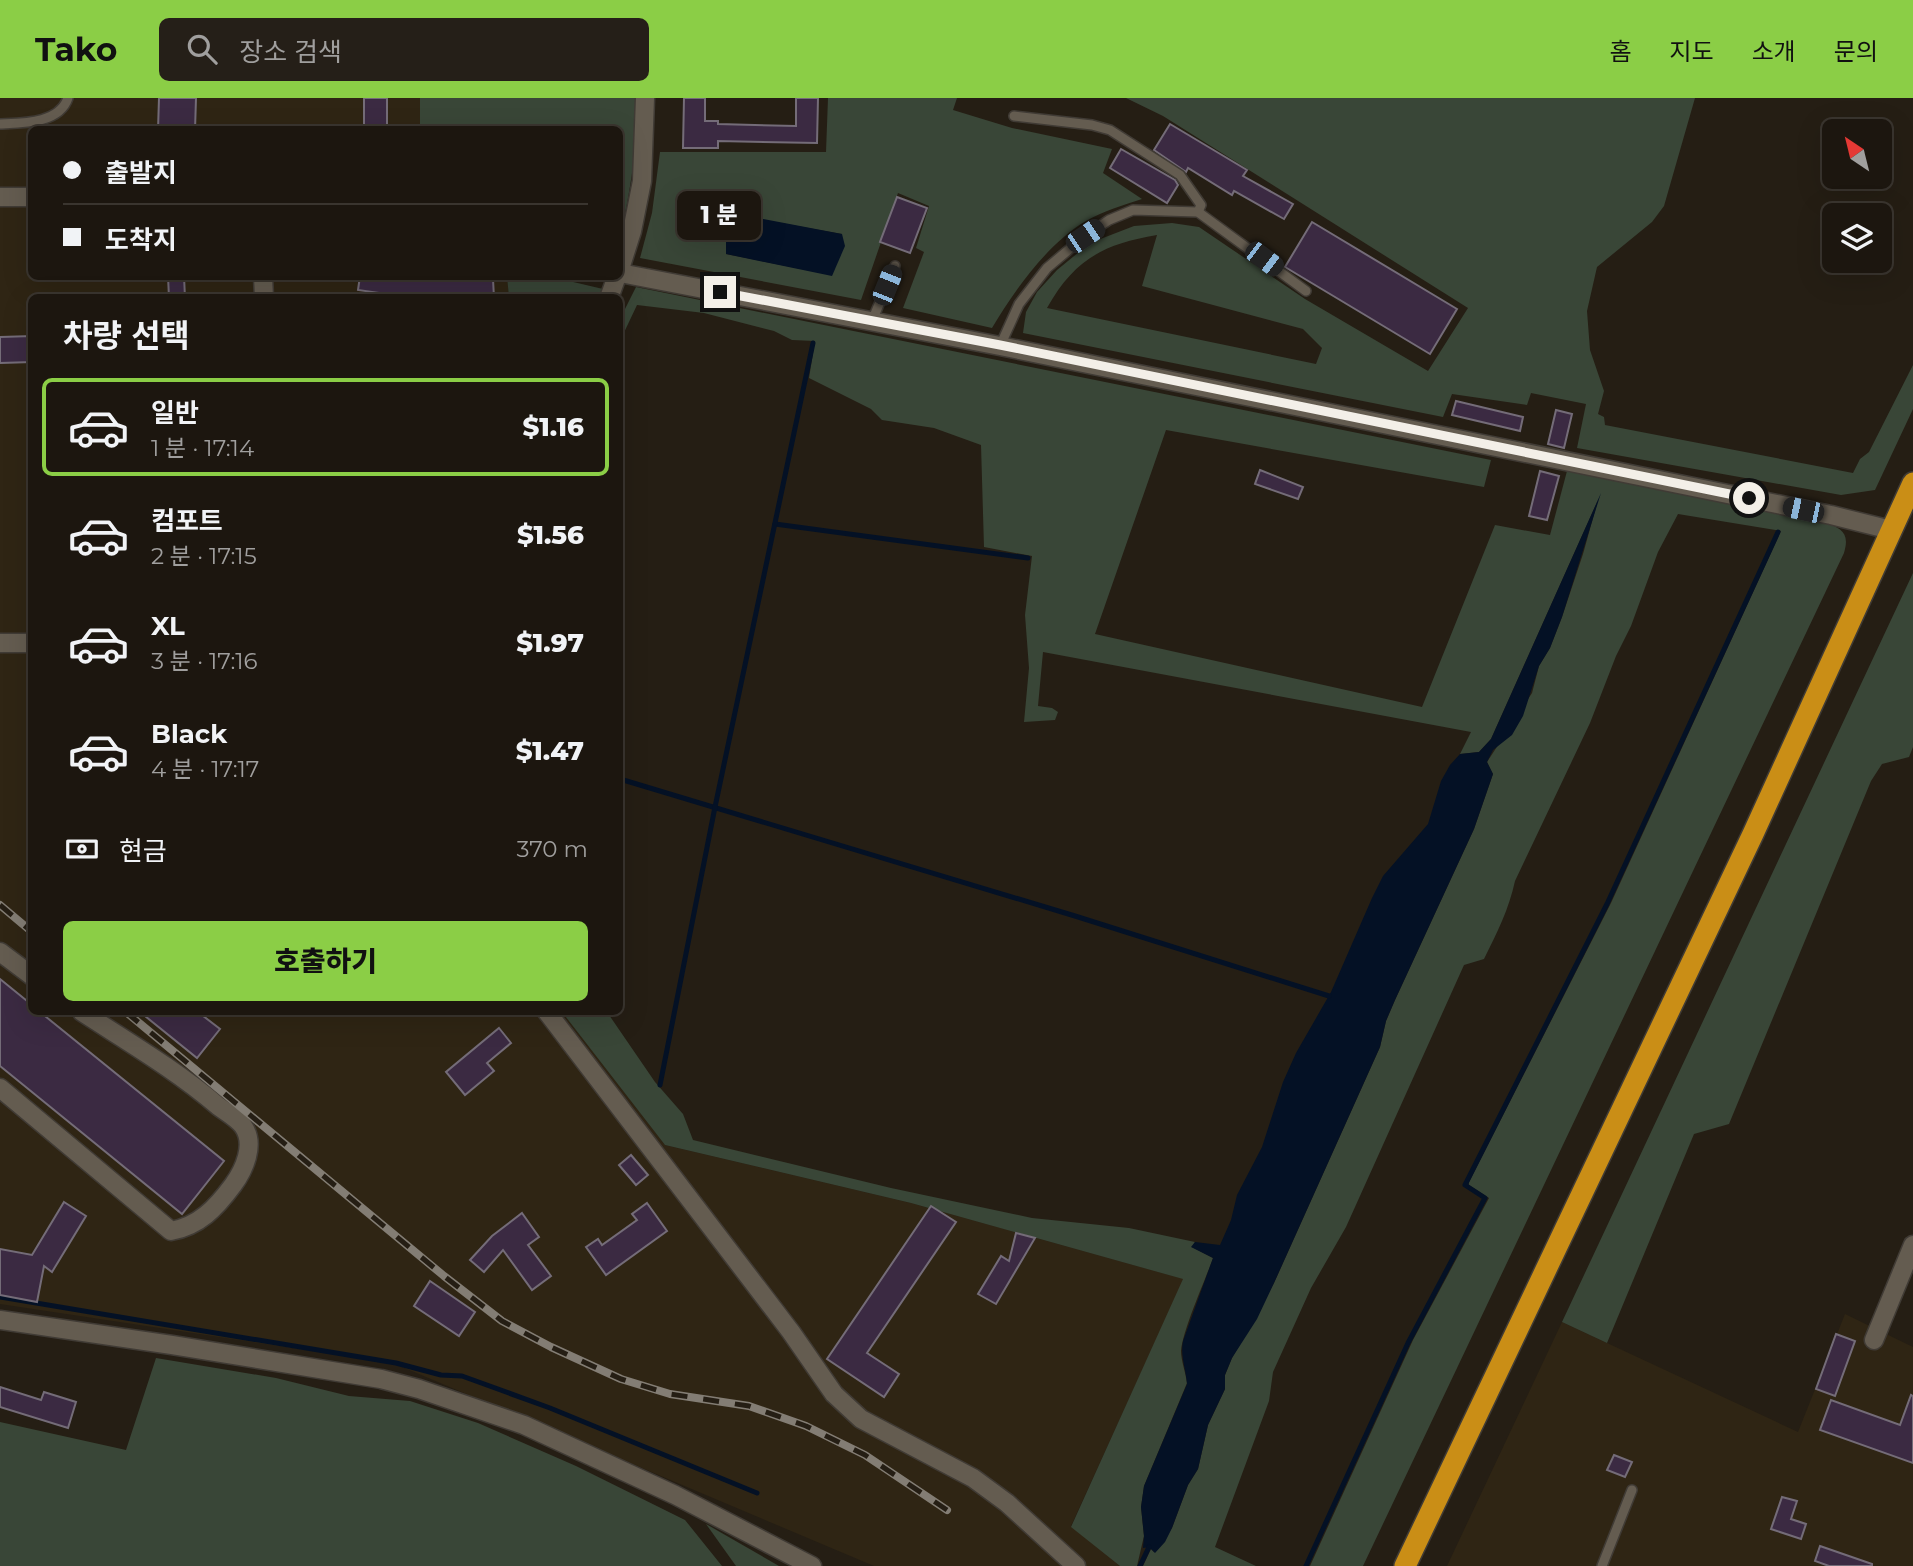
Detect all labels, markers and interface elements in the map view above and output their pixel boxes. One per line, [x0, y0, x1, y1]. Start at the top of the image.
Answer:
search box [159, 18, 649, 81]
text: Tako [35, 29, 117, 69]
icon: search [183, 30, 221, 68]
text: 장소 검색 [239, 36, 342, 68]
text: 홈 [1609, 37, 1631, 66]
text: 지도 [1669, 37, 1714, 66]
text: 소개 [1752, 37, 1796, 66]
text: 문의 [1834, 37, 1878, 66]
north arrow [1822, 119, 1892, 189]
map controls [1822, 119, 1892, 273]
text: 출발지 [105, 157, 177, 189]
callout: 1 분 [678, 190, 762, 240]
text: 1 분 [700, 201, 738, 229]
button: layers [1822, 203, 1892, 273]
car [1062, 216, 1109, 256]
text: 도착지 [105, 224, 177, 256]
car [1241, 238, 1288, 280]
car [870, 262, 905, 308]
route end [704, 276, 736, 308]
text: 차량 선택 [63, 316, 190, 355]
icon: car [67, 396, 130, 459]
text: 일반 [151, 397, 199, 429]
text: $1.16 [523, 411, 584, 443]
text: 1 분 · 17:14 [151, 434, 254, 462]
route start [1733, 482, 1765, 514]
car [1781, 495, 1826, 525]
icon: car [67, 504, 130, 567]
text: 컴포트 [151, 505, 223, 537]
text: $1.56 [517, 519, 584, 551]
text: 2 분 · 17:15 [151, 542, 257, 570]
text: XL [151, 610, 185, 642]
icon: car [67, 612, 130, 675]
text: $1.97 [516, 627, 584, 659]
text: 3 분 · 17:16 [151, 647, 258, 675]
text: Black [151, 718, 227, 750]
icon: car [67, 720, 130, 783]
text: $1.47 [516, 735, 584, 767]
text: 4 분 · 17:17 [151, 755, 259, 783]
icon: cash [63, 830, 101, 868]
text: 현금 [119, 835, 167, 867]
text: 370 m [517, 835, 588, 863]
button: 호출하기 [63, 921, 588, 1001]

